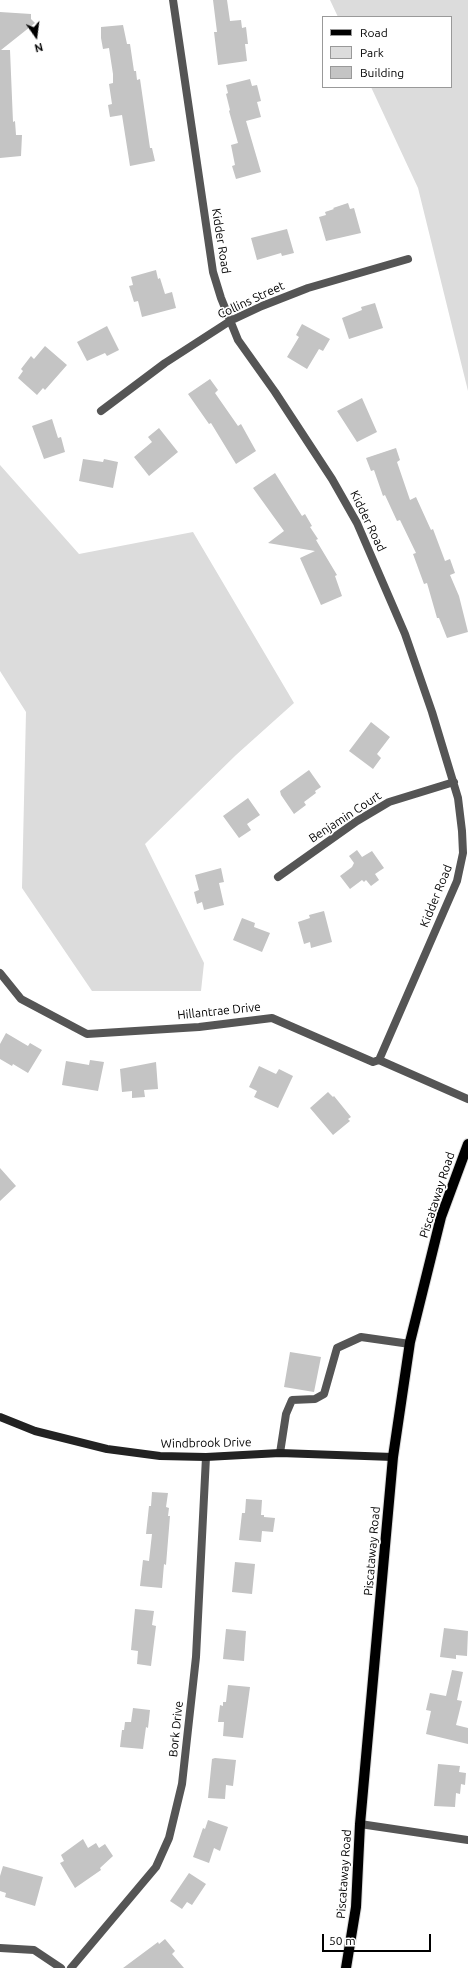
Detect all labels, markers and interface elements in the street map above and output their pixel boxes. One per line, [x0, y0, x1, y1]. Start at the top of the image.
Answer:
north arrow [16, 16, 56, 56]
legend [322, 16, 452, 88]
text: Road [360, 26, 388, 39]
text: N [33, 41, 44, 54]
text: Park [360, 46, 384, 59]
text: Building [360, 66, 404, 79]
street label: Kidder Road [209, 207, 233, 275]
street label: Collins Street [215, 278, 287, 322]
street label: Kidder Road [347, 488, 389, 554]
street label: Benjamin Court [306, 788, 384, 846]
street label: Kidder Road [417, 863, 455, 929]
street label: Hillantrae Drive [177, 999, 261, 1023]
street label: Piscataway Road [416, 1150, 458, 1240]
street label: Windbrook Drive [160, 1435, 252, 1451]
street label: Piscataway Road [361, 1506, 383, 1596]
street label: Bork Drive [166, 1700, 186, 1758]
street label: Piscataway Road [334, 1829, 354, 1919]
scale bar [324, 1926, 433, 1952]
text: 50 m [329, 1934, 356, 1947]

